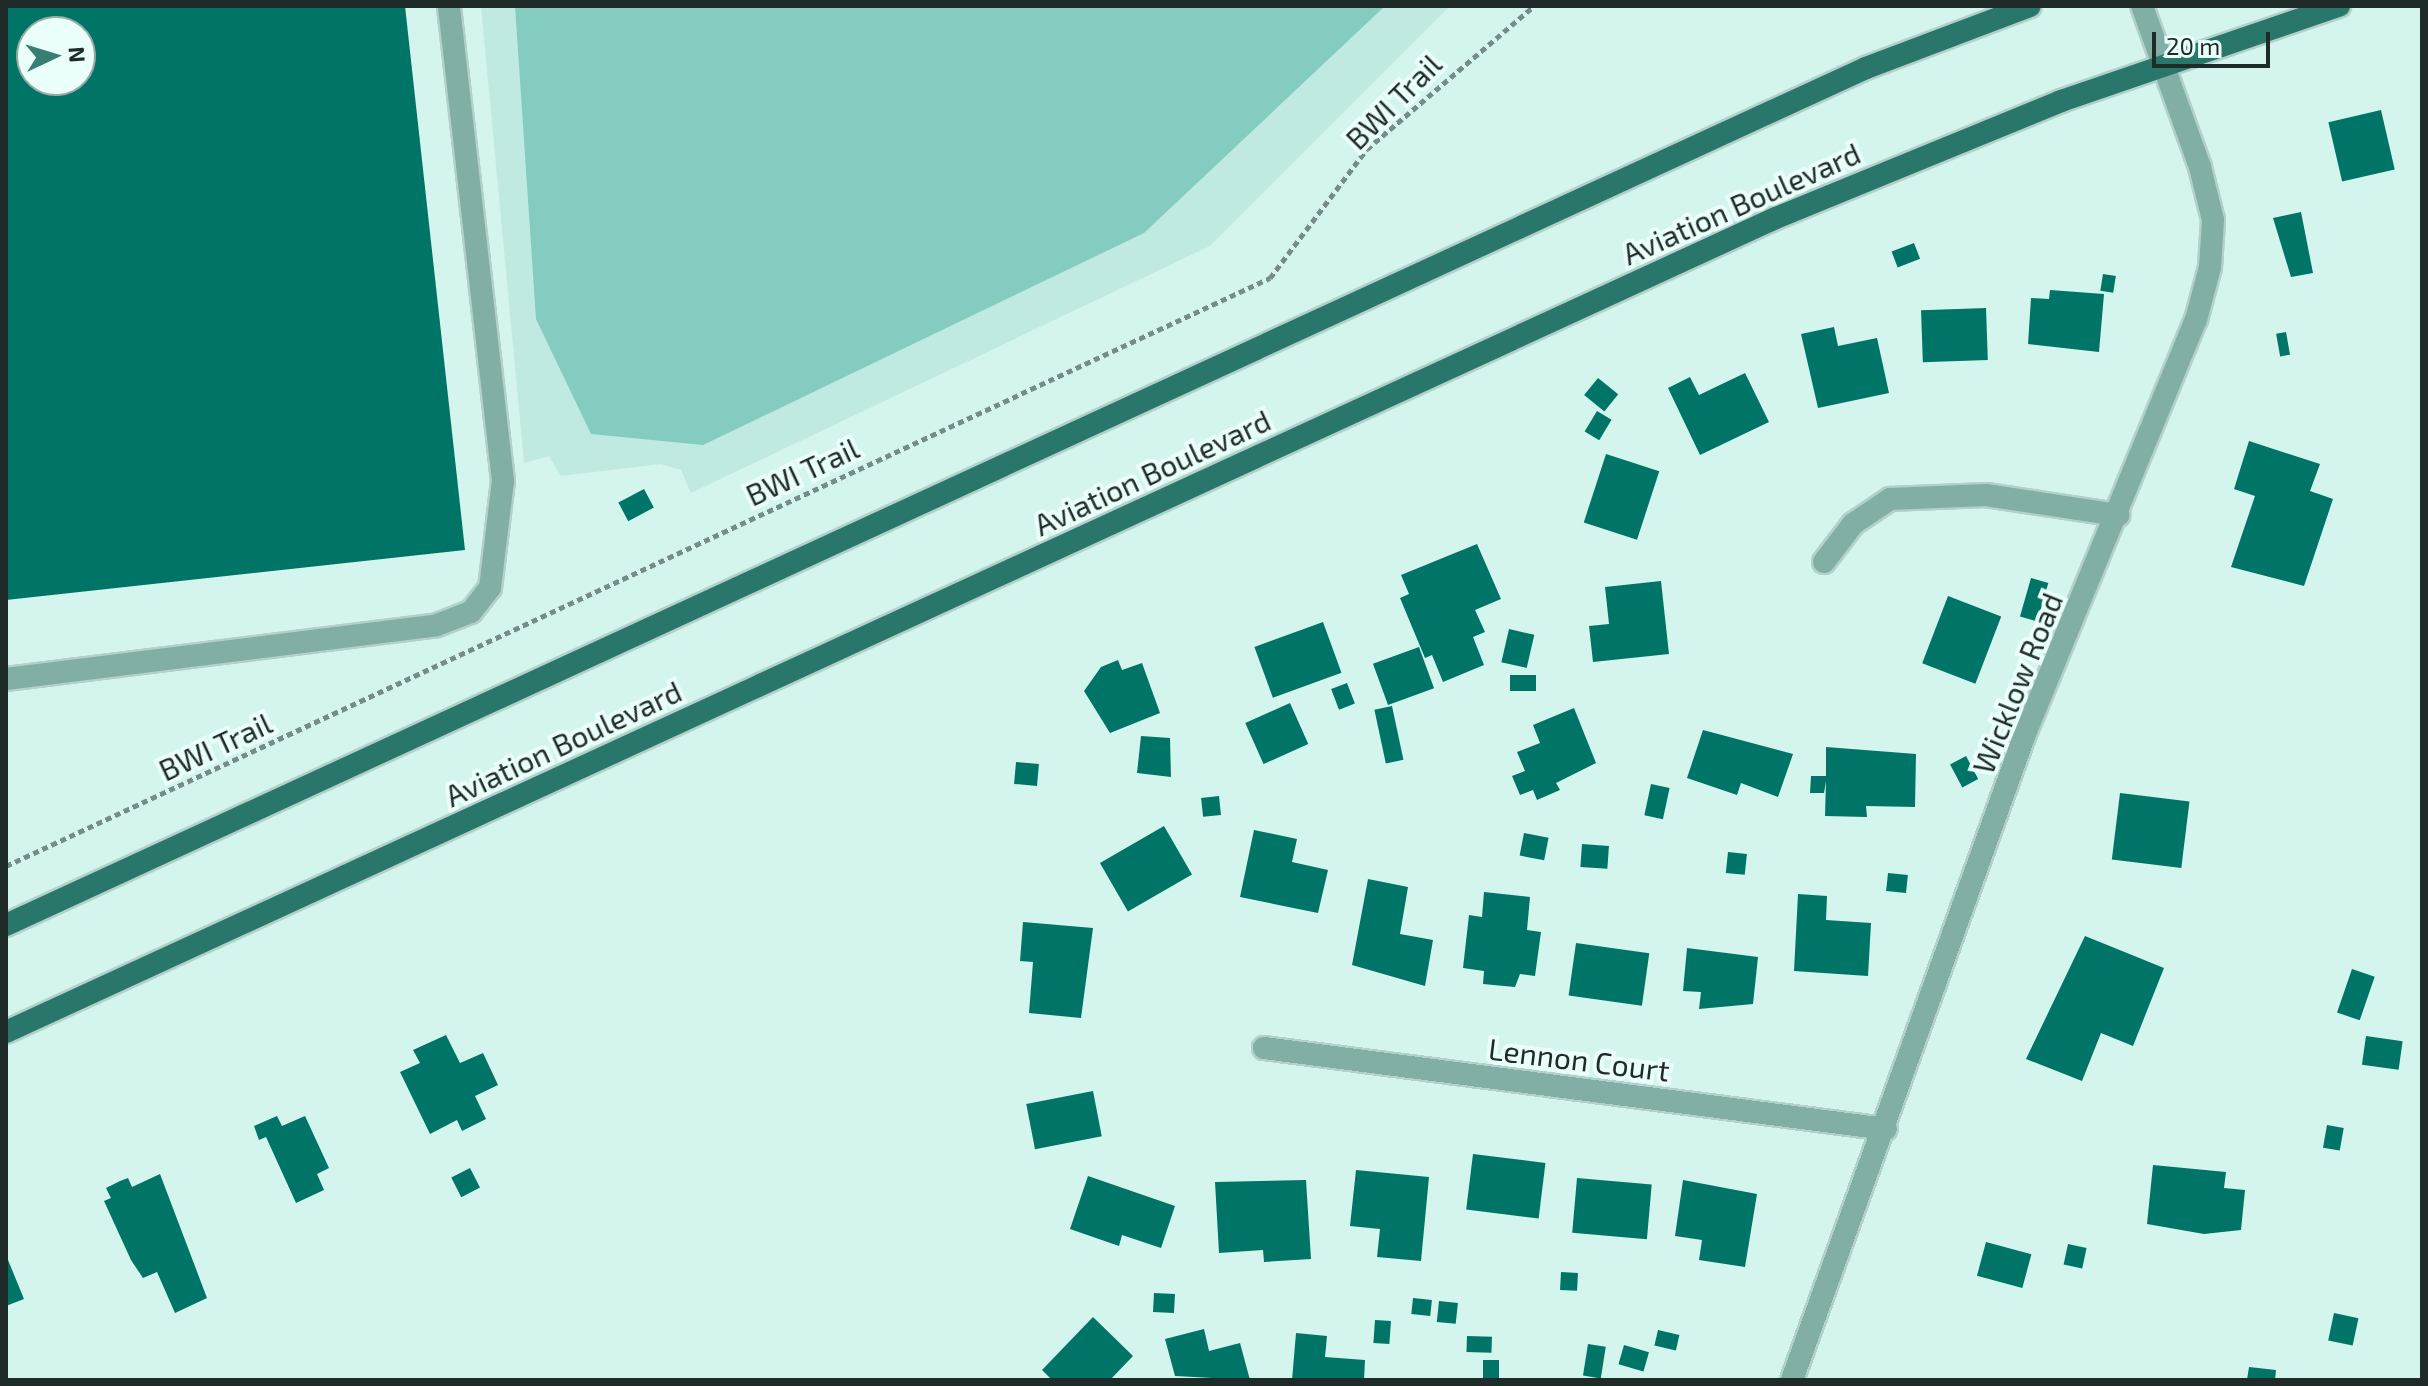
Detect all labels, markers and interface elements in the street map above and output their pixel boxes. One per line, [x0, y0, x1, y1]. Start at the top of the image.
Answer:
north arrow [16, 16, 96, 96]
scale bar [2156, 16, 2274, 66]
text: 20 m [2166, 31, 2220, 60]
street label: BWI Trail [1337, 45, 1449, 157]
text: N [64, 46, 91, 63]
street label: Aviation Boulevard [1616, 134, 1866, 272]
street label: Aviation Boulevard [1028, 401, 1276, 543]
street label: BWI Trail [740, 429, 864, 513]
street label: Wicklow Road [1964, 587, 2070, 779]
street label: Aviation Boulevard [439, 672, 687, 814]
street label: BWI Trail [153, 704, 277, 788]
street label: Lennon Court [1486, 1030, 1672, 1088]

